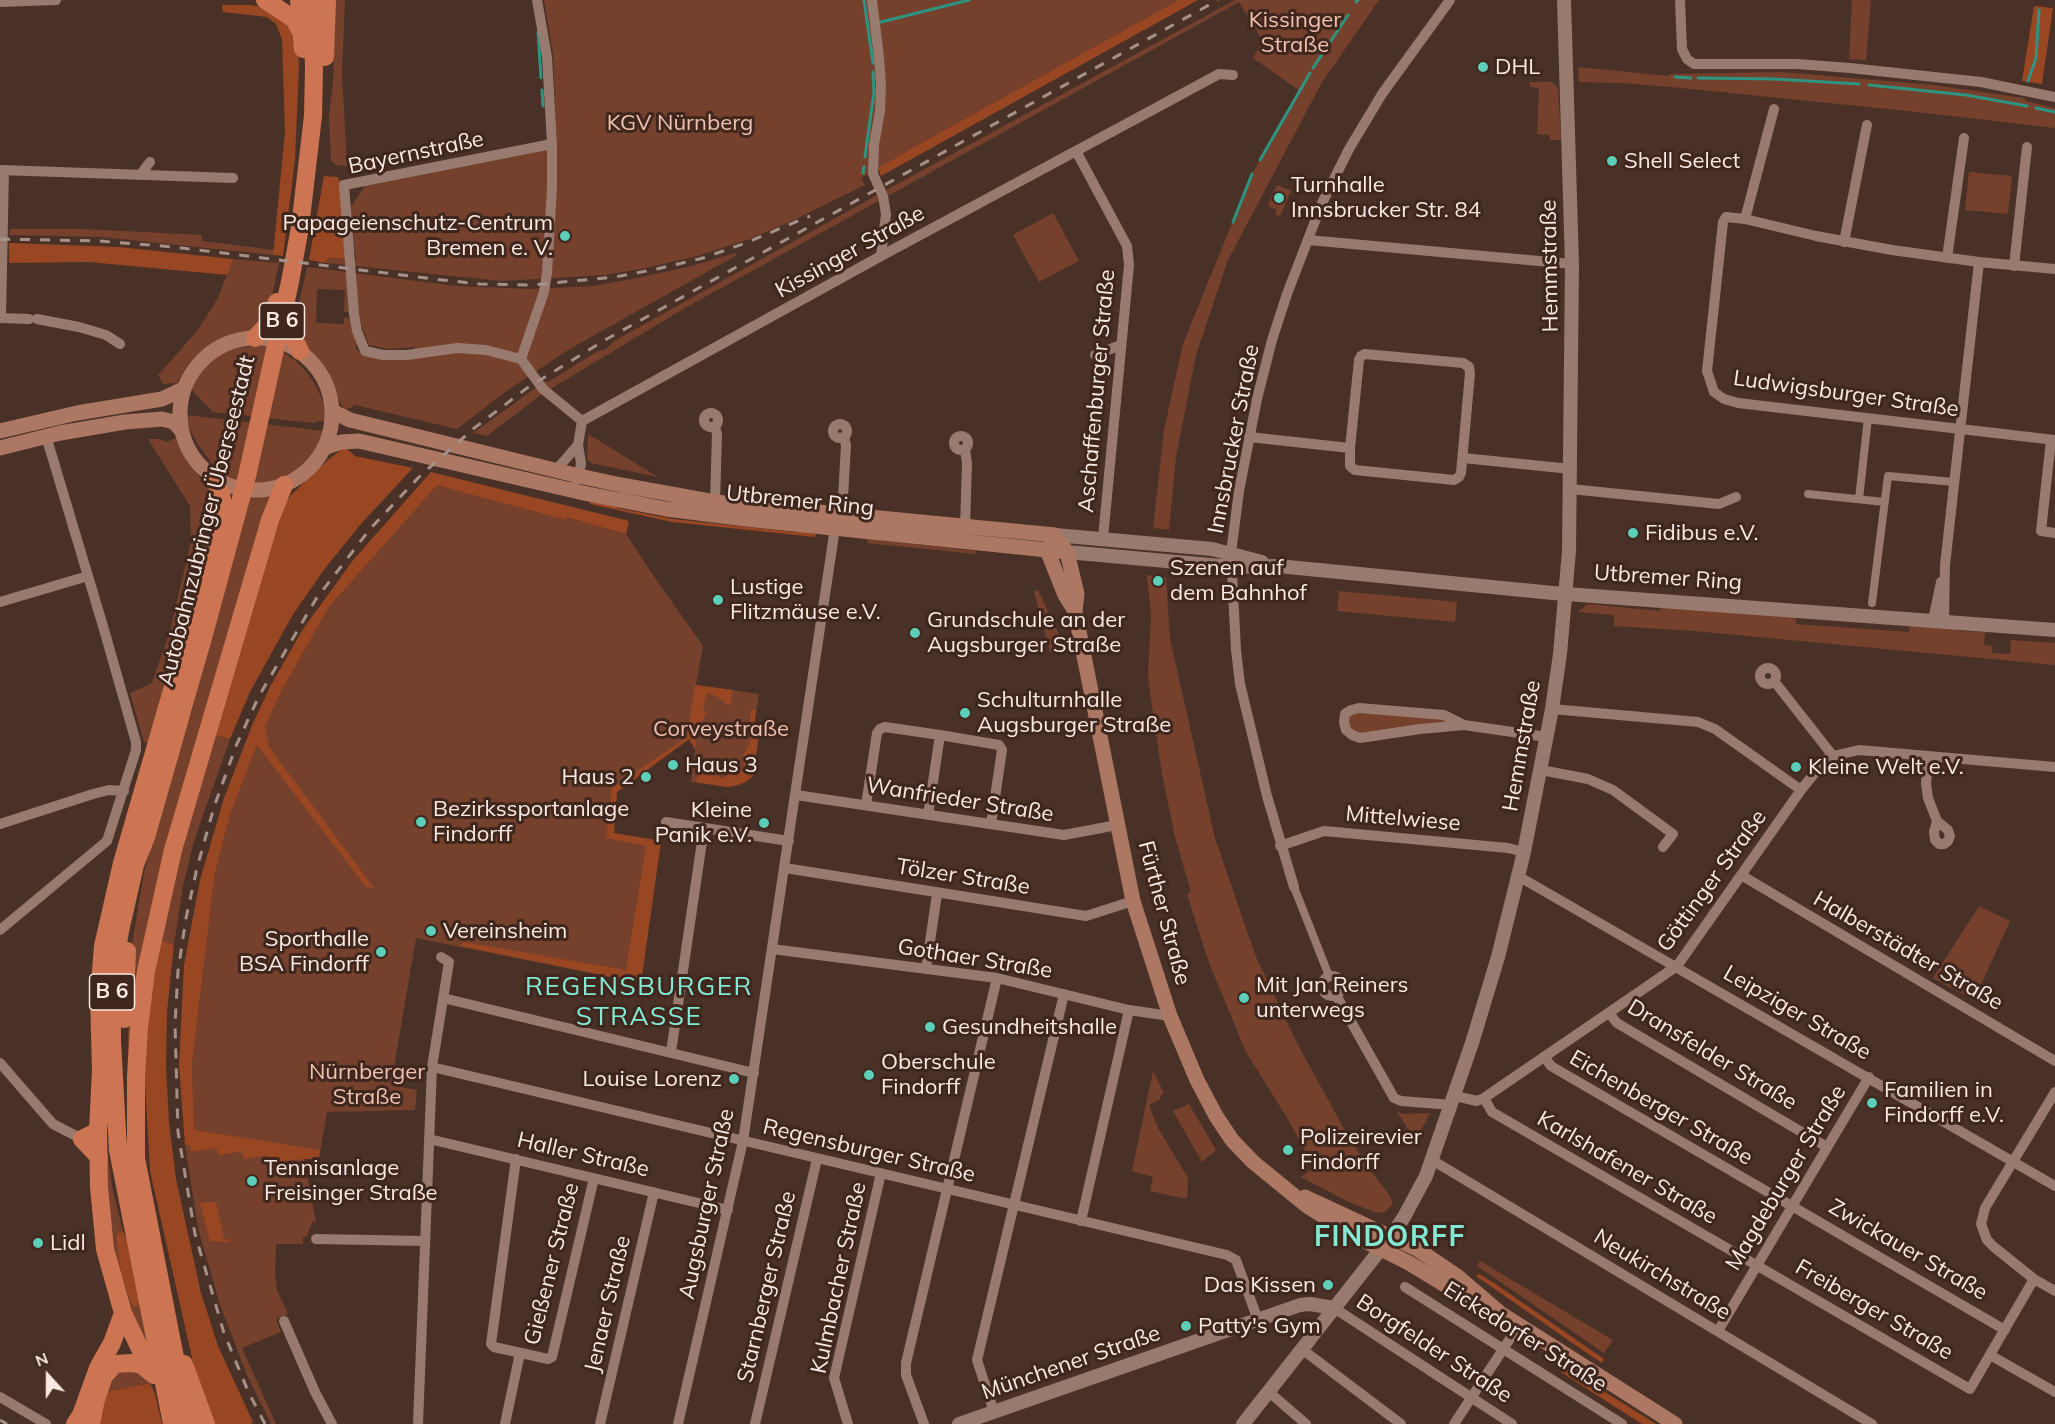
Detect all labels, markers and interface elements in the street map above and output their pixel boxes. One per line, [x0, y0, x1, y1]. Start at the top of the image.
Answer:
park label: Kissinger Straße [1249, 7, 1341, 58]
place label: DHL [1495, 54, 1540, 80]
marker: DHL [1476, 60, 1490, 74]
park label: KGV Nürnberg [607, 110, 753, 136]
street label: Bayernstraße [346, 126, 486, 180]
place label: Shell Select [1624, 148, 1740, 174]
marker: Shell Select [1605, 154, 1619, 168]
place label: Turnhalle Innsbrucker Str. 84 [1291, 172, 1481, 224]
marker: Turnhalle Innsbrucker Str. 84 [1272, 191, 1286, 205]
street label: Hemmstraße [1536, 199, 1564, 333]
street label: Kissinger Straße [771, 200, 929, 304]
place label: Papageienschutz-Centrum Bremen e. V. [282, 210, 553, 262]
marker: Papageienschutz-Centrum Bremen e. V. [558, 229, 572, 243]
street label: Aschaffenburger Straße [1073, 268, 1121, 514]
road number: B 6 [260, 303, 304, 339]
street label: Innsbrucker Straße [1203, 342, 1265, 536]
street label: Autobahnzubringer Überseestadt [153, 353, 261, 689]
street label: Ludwigsburger Straße [1732, 365, 1960, 423]
street label: Utbremer Ring [725, 480, 875, 522]
place label: Fidibus e.V. [1645, 520, 1759, 546]
marker: Fidibus e.V. [1626, 526, 1640, 540]
place label: Szenen auf dem Bahnhof [1170, 555, 1307, 606]
street label: Utbremer Ring [1593, 560, 1743, 596]
place label: Lustige Flitzmäuse e.V. [730, 574, 881, 626]
marker: Szenen auf dem Bahnhof [1151, 574, 1165, 588]
marker: Lustige Flitzmäuse e.V. [711, 593, 725, 607]
place label: Grundschule an der Augsburger Straße [927, 607, 1125, 658]
marker: Grundschule an der Augsburger Straße [908, 626, 922, 640]
street label: Hemmstraße [1497, 678, 1547, 814]
place label: Schulturnhalle Augsburger Straße [977, 687, 1171, 738]
marker: Schulturnhalle Augsburger Straße [958, 706, 972, 720]
park label: Corveystraße [653, 716, 789, 742]
place label: Haus 3 [685, 752, 758, 778]
place label: Kleine Welt e.V. [1808, 754, 1964, 780]
marker: Haus 3 [666, 758, 680, 772]
marker: Kleine Welt e.V. [1789, 760, 1803, 774]
place label: Haus 2 [561, 764, 634, 790]
marker: Haus 2 [639, 770, 653, 784]
street label: Wanfrieder Straße [865, 772, 1055, 828]
place label: Bezirkssportanlage Findorff [433, 796, 629, 848]
place label: Kleine Panik e.V. [655, 797, 752, 848]
street label: Mittelwiese [1344, 801, 1462, 837]
street label: Göttinger Straße [1652, 805, 1772, 957]
marker: Bezirkssportanlage Findorff [414, 815, 428, 829]
marker: Kleine Panik e.V. [757, 816, 771, 830]
street label: Fürther Straße [1132, 838, 1196, 988]
street label: Tölzer Straße [894, 853, 1032, 901]
street label: Halberstädter Straße [1808, 886, 2008, 1016]
place label: Vereinsheim [443, 918, 567, 944]
marker: Vereinsheim [424, 924, 438, 938]
place label: Sporthalle BSA Findorff [239, 926, 369, 978]
street label: Gothaer Straße [896, 934, 1054, 984]
marker: Sporthalle BSA Findorff [374, 945, 388, 959]
street label: Leipziger Straße [1718, 960, 1876, 1066]
district label: REGENSBURGER STRASSE [525, 971, 753, 1032]
place label: Mit Jan Reiners unterwegs [1256, 972, 1408, 1023]
road number: B 6 [90, 974, 134, 1010]
marker: Mit Jan Reiners unterwegs [1237, 991, 1251, 1005]
street label: Dransfelder Straße [1623, 994, 1801, 1116]
place label: Gesundheitshalle [942, 1014, 1117, 1040]
marker: Gesundheitshalle [923, 1020, 937, 1034]
street label: Eichenberger Straße [1565, 1045, 1757, 1171]
place label: Oberschule Findorff [881, 1049, 996, 1100]
park label: Nürnberger Straße [309, 1059, 425, 1110]
place label: Louise Lorenz [582, 1066, 722, 1092]
marker: Oberschule Findorff [862, 1068, 876, 1082]
marker: Louise Lorenz [727, 1072, 741, 1086]
place label: Familien in Findorff e.V. [1884, 1077, 2004, 1128]
street label: Magdeburger Straße [1720, 1081, 1852, 1275]
marker: Familien in Findorff e.V. [1865, 1096, 1879, 1110]
street label: Augsburger Straße [674, 1106, 740, 1302]
street label: Karlshafener Straße [1532, 1106, 1722, 1230]
street label: Regensburger Straße [760, 1114, 978, 1188]
place label: Polizeirevier Findorff [1300, 1124, 1422, 1176]
street label: Haller Straße [514, 1127, 652, 1183]
marker: Polizeirevier Findorff [1281, 1143, 1295, 1157]
place label: Tennisanlage Freisinger Straße [264, 1155, 438, 1206]
marker: Tennisanlage Freisinger Straße [245, 1174, 259, 1188]
street label: Gießener Straße [519, 1180, 585, 1348]
street label: Kulmbacher Straße [806, 1180, 872, 1376]
street label: Starnberger Straße [732, 1189, 802, 1385]
street label: Zwickauer Straße [1824, 1194, 1992, 1306]
district label: FINDORFF [1314, 1221, 1466, 1255]
street label: Neukirchstraße [1589, 1224, 1735, 1326]
place label: Lidl [50, 1230, 86, 1256]
street label: Jenaer Straße [579, 1233, 637, 1375]
marker: Lidl [31, 1236, 45, 1250]
street label: Freiberger Straße [1791, 1254, 1957, 1366]
place label: Das Kissen [1204, 1272, 1316, 1298]
street label: Eickedorfer Straße [1438, 1276, 1612, 1398]
marker: Das Kissen [1321, 1278, 1335, 1292]
street label: Borgfelder Straße [1351, 1289, 1517, 1409]
place label: Patty's Gym [1198, 1313, 1321, 1339]
marker: Patty's Gym [1179, 1319, 1193, 1333]
street label: Münchener Straße [978, 1320, 1164, 1406]
north arrow [18, 1346, 78, 1406]
text: N [32, 1348, 51, 1371]

